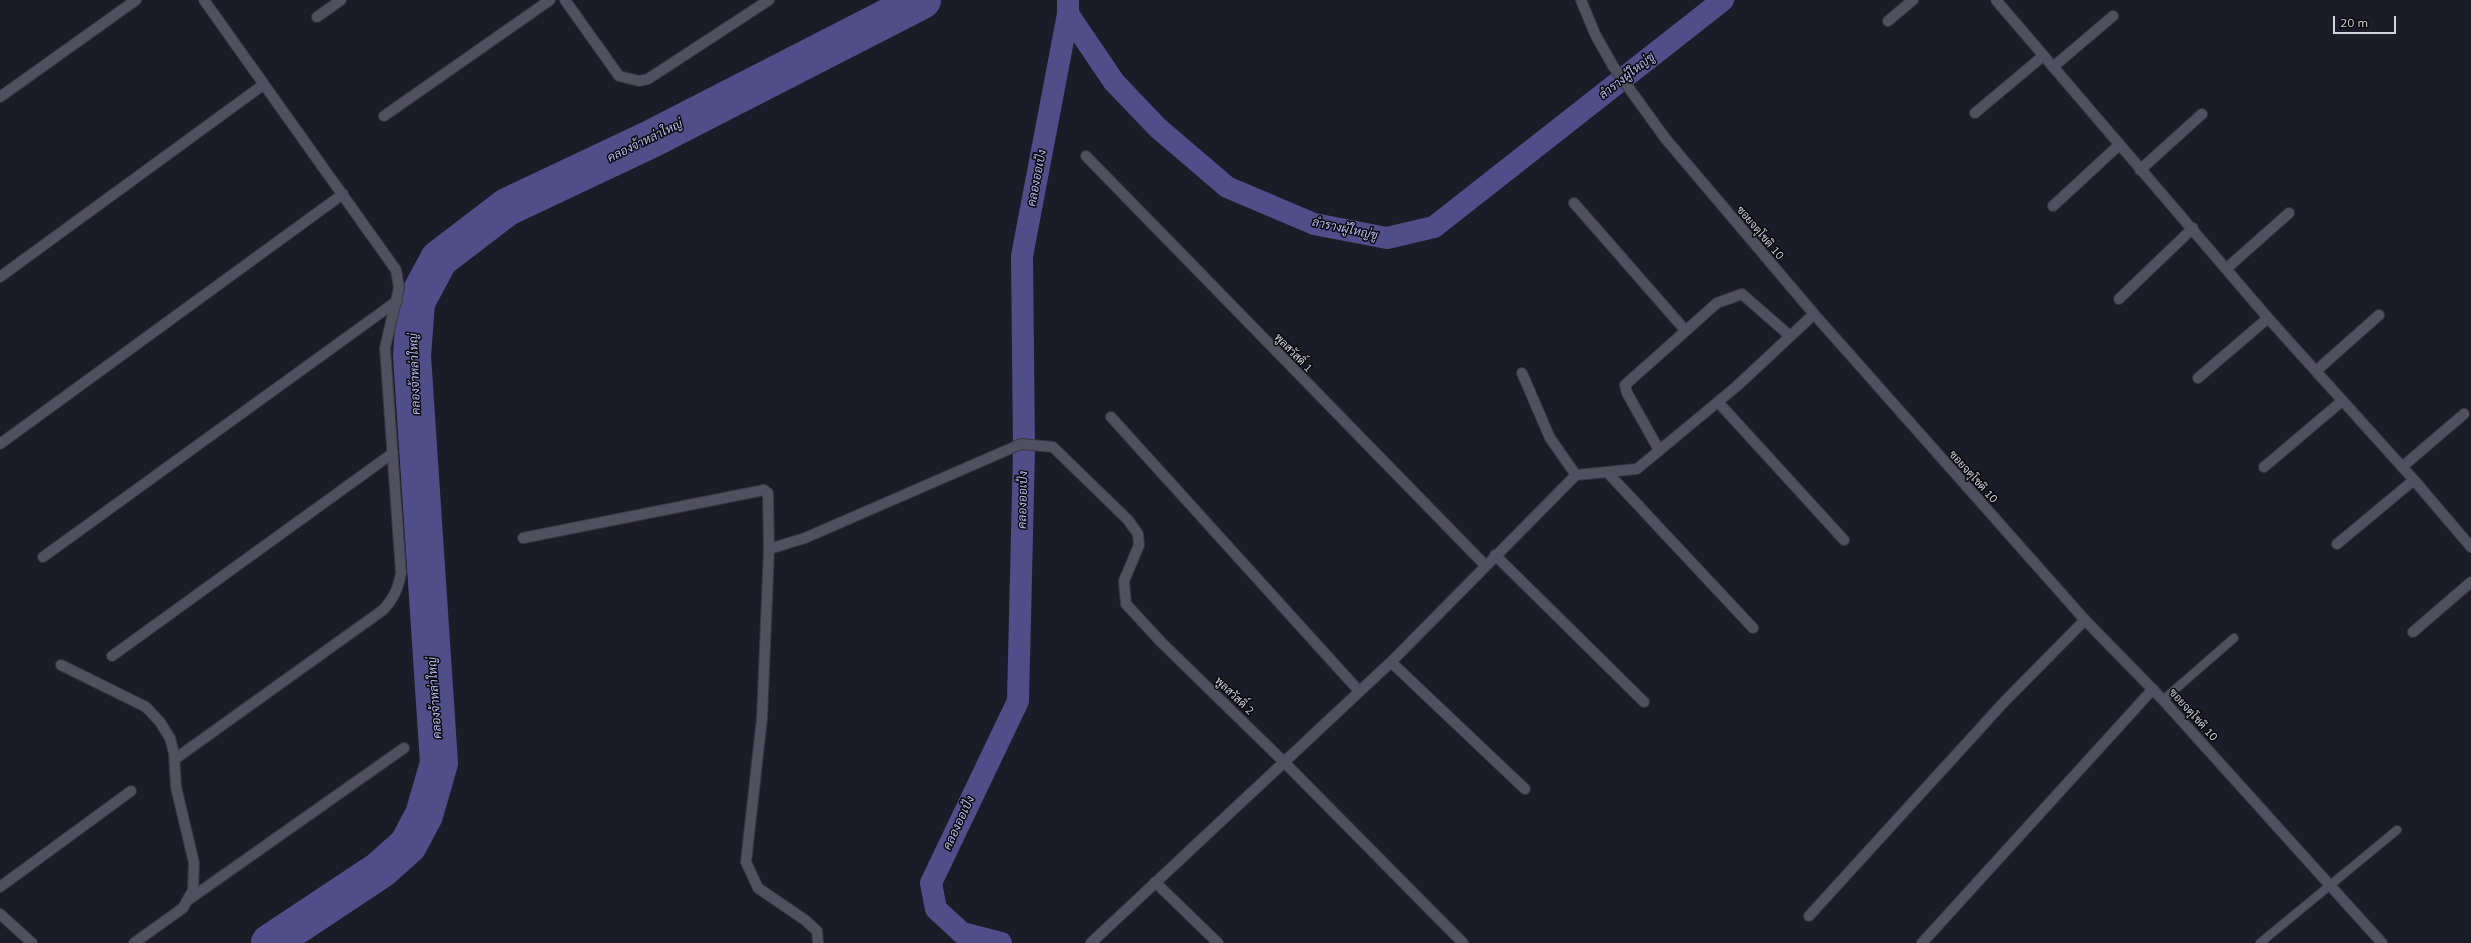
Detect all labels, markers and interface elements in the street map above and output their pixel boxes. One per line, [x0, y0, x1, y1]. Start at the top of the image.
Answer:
scale bar [2335, 8, 2398, 34]
text: 20 m [2340, 15, 2368, 30]
water label: ลำรางผู้ใหญ่ชู [1596, 50, 1658, 102]
water label: คลองจ้าหล่าใหญ่ [605, 117, 685, 165]
water label: คลองออเป้ง [1024, 148, 1050, 208]
street label: ซอยจตุโชติ 10 [1734, 204, 1786, 262]
water label: ลำรางผู้ใหญ่ชู [1311, 215, 1379, 243]
street label: พูลสวัสดิ์ 1 [1271, 331, 1315, 375]
water label: คลองจ้าหล่าใหญ่ [406, 333, 424, 415]
street label: ซอยจตุโชติ 10 [1946, 448, 2000, 506]
water label: คลองออเป้ง [1015, 471, 1031, 529]
water label: คลองจ้าหล่าใหญ่ [425, 657, 445, 739]
street label: พูลสวัสดิ์ 2 [1212, 674, 1256, 718]
street label: ซอยจตุโชติ 10 [2166, 686, 2220, 744]
water label: คลองออเป้ง [940, 794, 978, 852]

